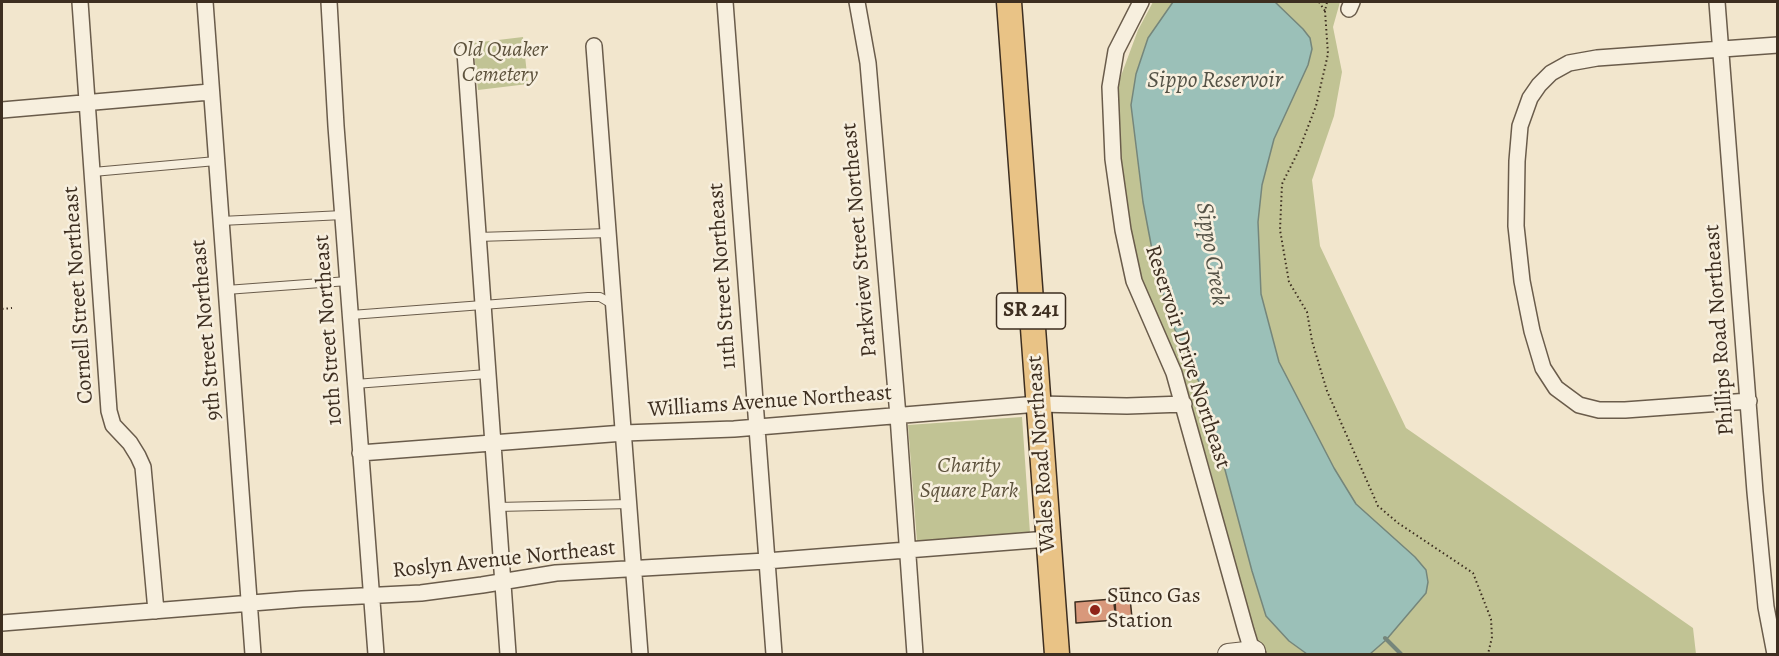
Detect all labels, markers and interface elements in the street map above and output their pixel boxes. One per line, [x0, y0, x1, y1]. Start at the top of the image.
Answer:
park label: Old Quaker Cemetery [453, 38, 547, 90]
water label: Sippo Reservoir [1147, 67, 1283, 95]
street label: Parkview Street Northeast [837, 122, 883, 358]
street label: 11th Street Northeast [703, 182, 743, 370]
street label: Cornell Street Northeast [58, 185, 100, 405]
water label: Sippo Creek [1189, 200, 1233, 308]
street label: Phillips Road Northeast [1699, 223, 1741, 437]
street label: 10th Street Northeast [309, 234, 349, 426]
street label: 9th Street Northeast [186, 238, 228, 422]
street label: Reservoir Drive Northeast [1138, 242, 1236, 472]
road number: SR 241 [996, 293, 1066, 329]
street label: Wales Road Northeast [1022, 355, 1062, 553]
street label: Williams Avenue Northeast [647, 380, 893, 424]
park label: Charity Square Park [920, 454, 1018, 506]
street label: Roslyn Avenue Northeast [391, 535, 617, 585]
place label: Sunco Gas Station [1107, 584, 1200, 636]
marker: Sunco Gas Station [1088, 603, 1102, 617]

